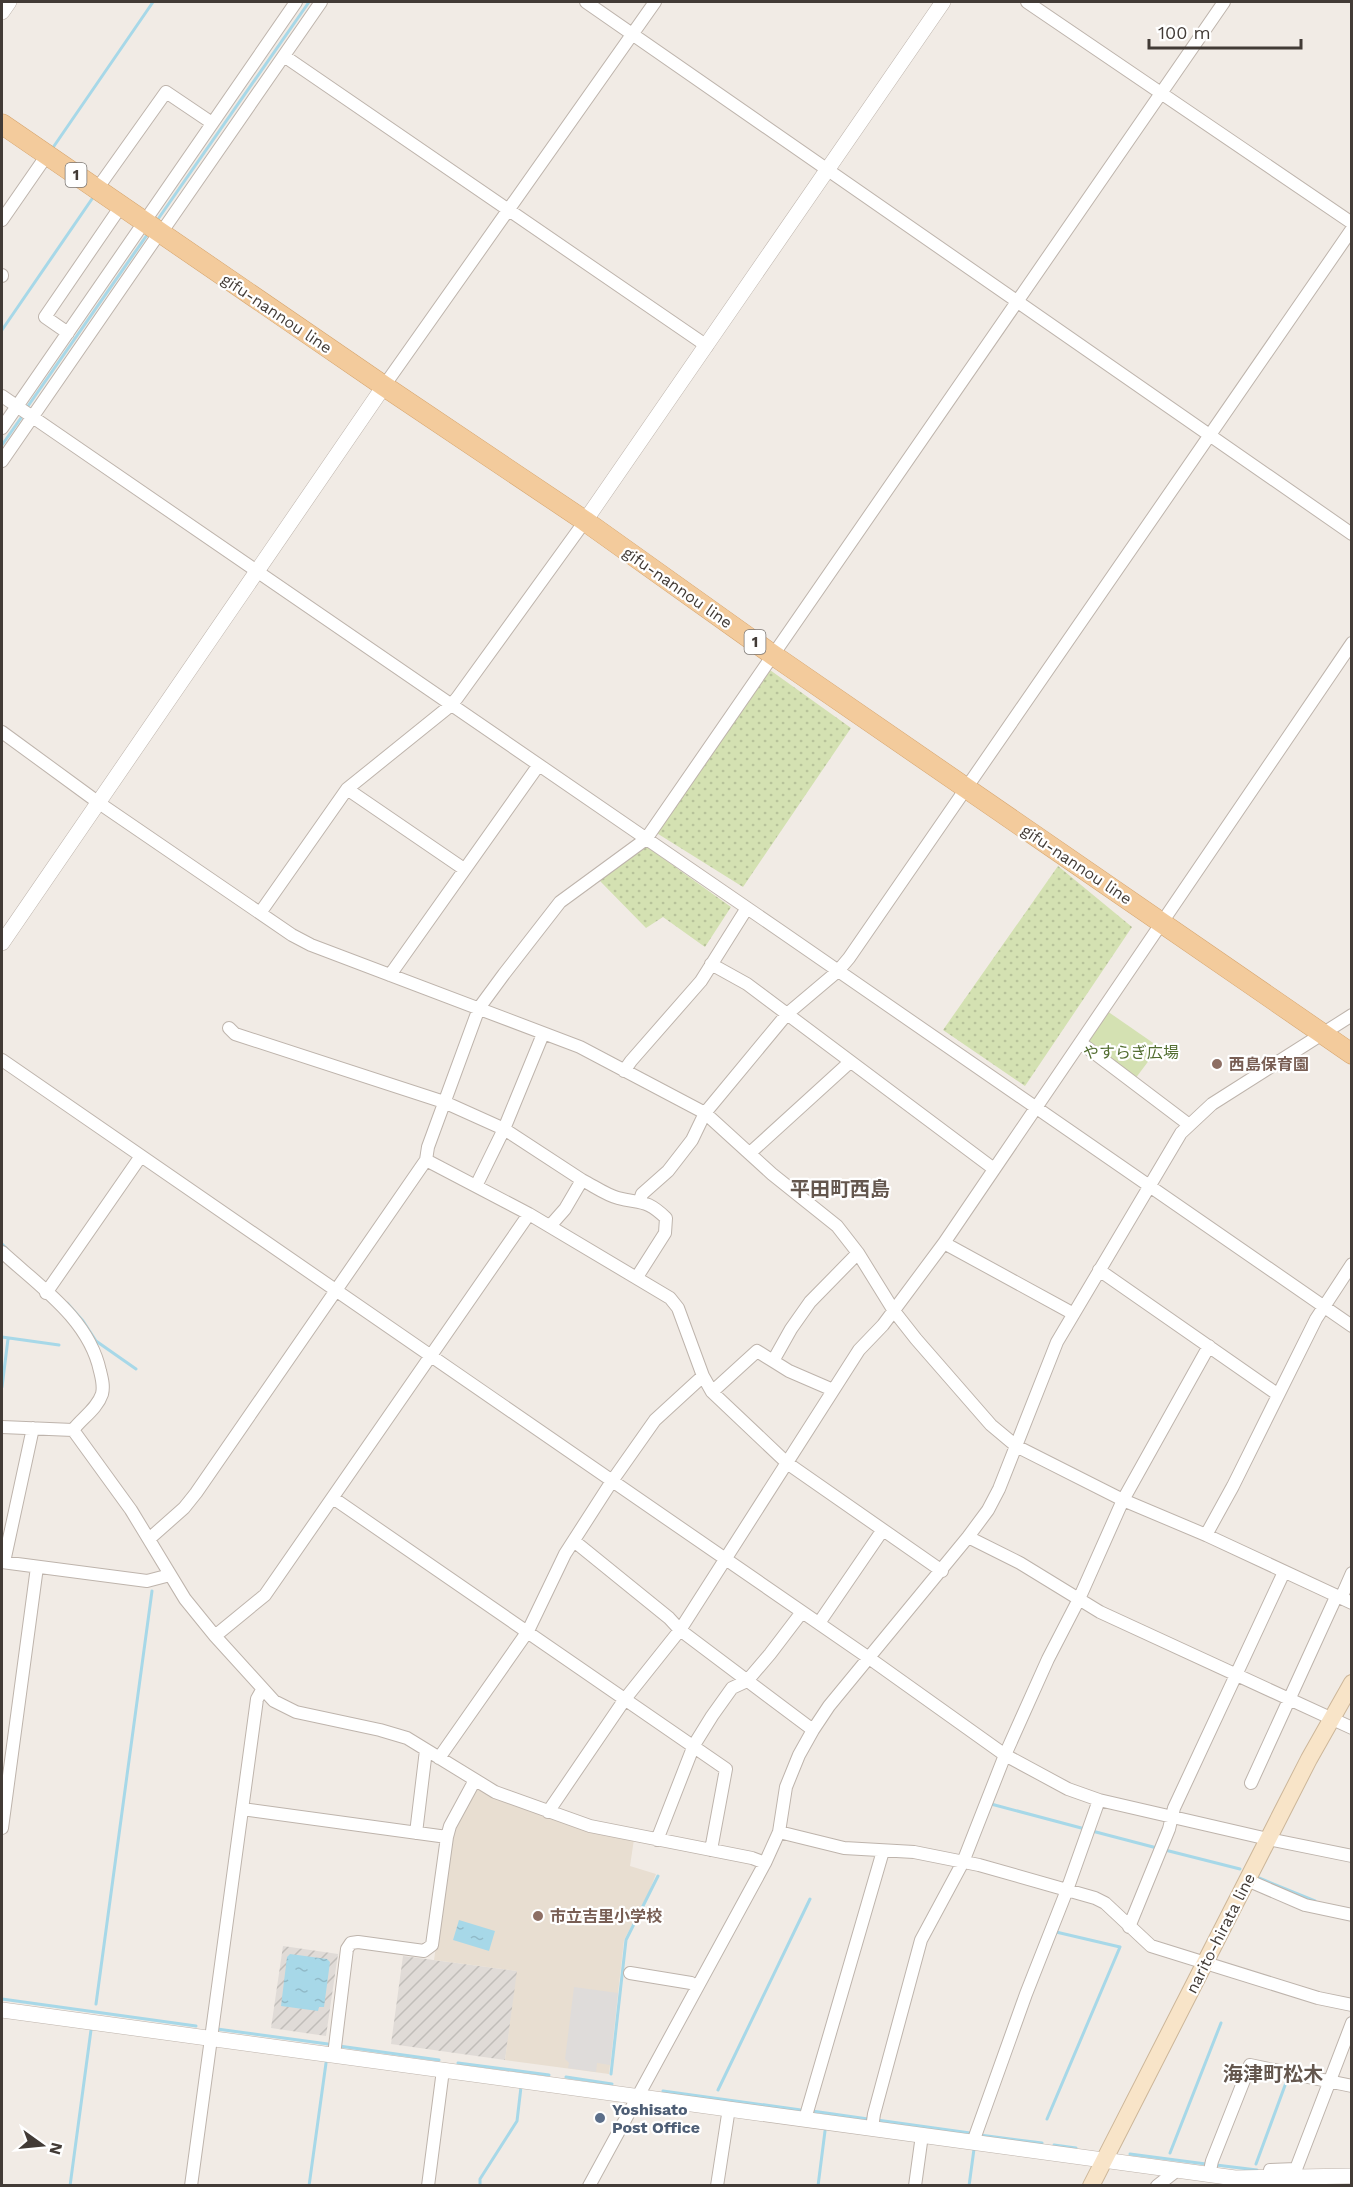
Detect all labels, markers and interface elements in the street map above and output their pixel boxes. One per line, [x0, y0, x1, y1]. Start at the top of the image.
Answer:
scale bar [1149, 12, 1300, 50]
text: 100 m [1158, 22, 1211, 43]
road number: 1 [66, 163, 86, 187]
street label: gifu-nannou line [218, 269, 336, 357]
street label: gifu-nannou line [619, 543, 736, 632]
road number: 1 [744, 630, 766, 654]
street label: gifu-nannou line [1018, 820, 1136, 908]
park label: やすらぎ広場 [1083, 1043, 1179, 1062]
place label: 西島保育園 [1229, 1055, 1309, 1074]
marker: 西島保育園 [1210, 1057, 1224, 1071]
district label: 平田町西島 [790, 1177, 890, 1201]
street label: narito-hirata line [1182, 1870, 1259, 1997]
place label: 市立吉里小学校 [550, 1907, 662, 1926]
marker: 市立吉里小学校 [531, 1909, 545, 1923]
district label: 海津町松木 [1223, 2062, 1323, 2086]
place label: Yoshisato Post Office [612, 2100, 700, 2137]
marker: Yoshisato Post Office [593, 2111, 607, 2125]
north arrow [12, 2115, 72, 2175]
text: N [45, 2141, 67, 2157]

